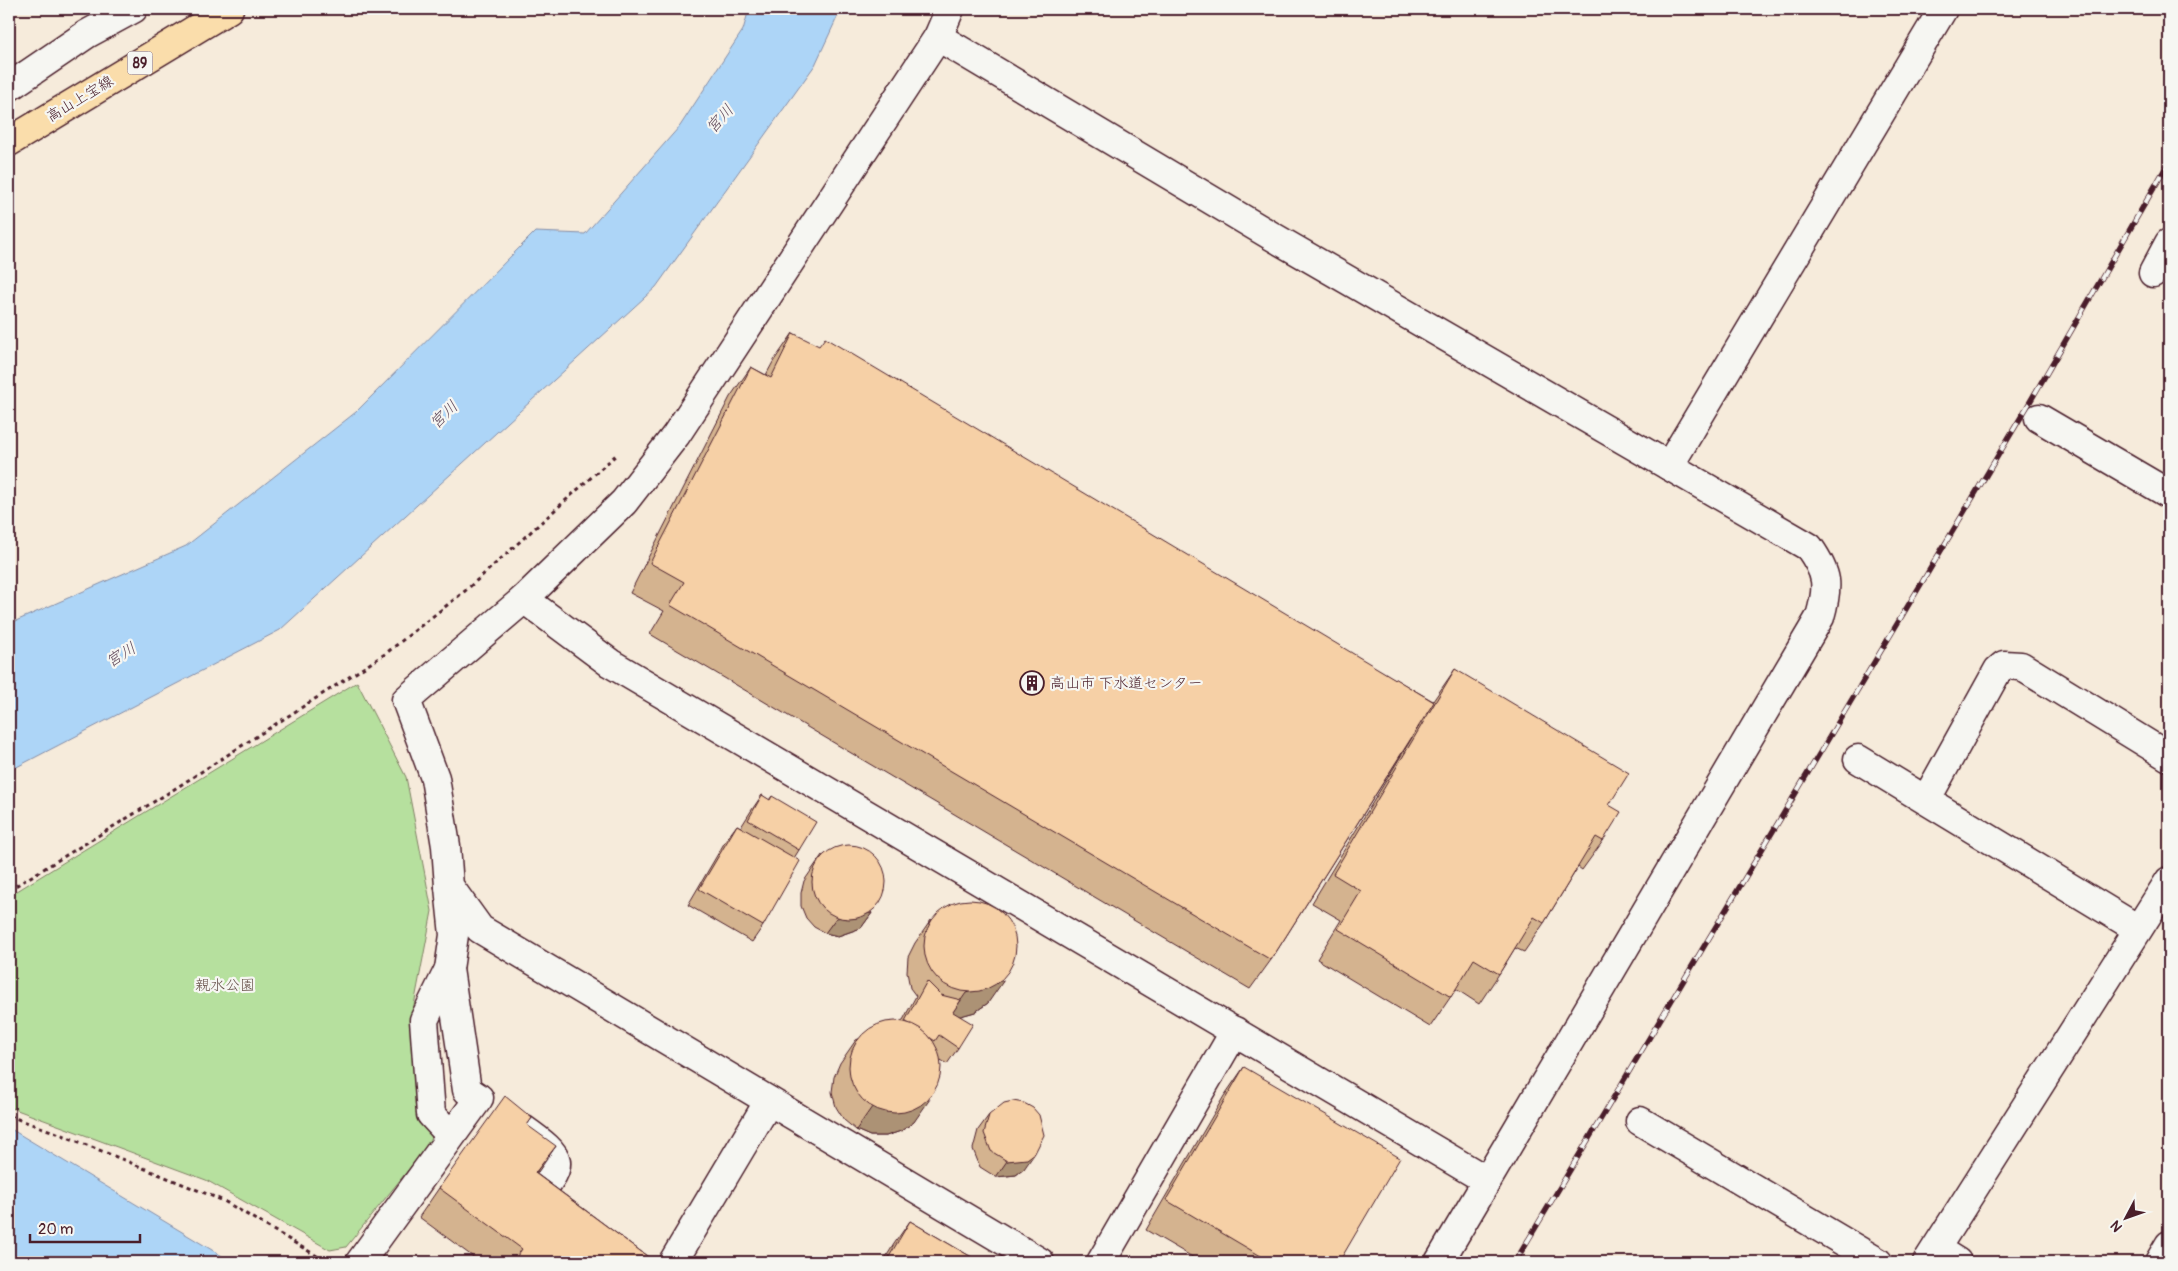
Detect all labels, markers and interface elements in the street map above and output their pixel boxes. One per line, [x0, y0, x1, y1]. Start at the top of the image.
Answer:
road number: 89 [128, 52, 152, 74]
street label: 高山上宝線 [43, 72, 117, 126]
water label: 宮川 [702, 100, 738, 138]
water label: 宮川 [426, 397, 462, 433]
water label: 宮川 [102, 638, 140, 672]
building icon: 高山市 下水道センター [1019, 670, 1045, 696]
place label: 高山市 下水道センター [1050, 674, 1203, 693]
park label: 親水公園 [195, 976, 255, 995]
north arrow [2100, 1194, 2150, 1244]
scale bar [30, 1211, 140, 1243]
text: N [2107, 1217, 2126, 1235]
text: 20 m [38, 1220, 73, 1239]

